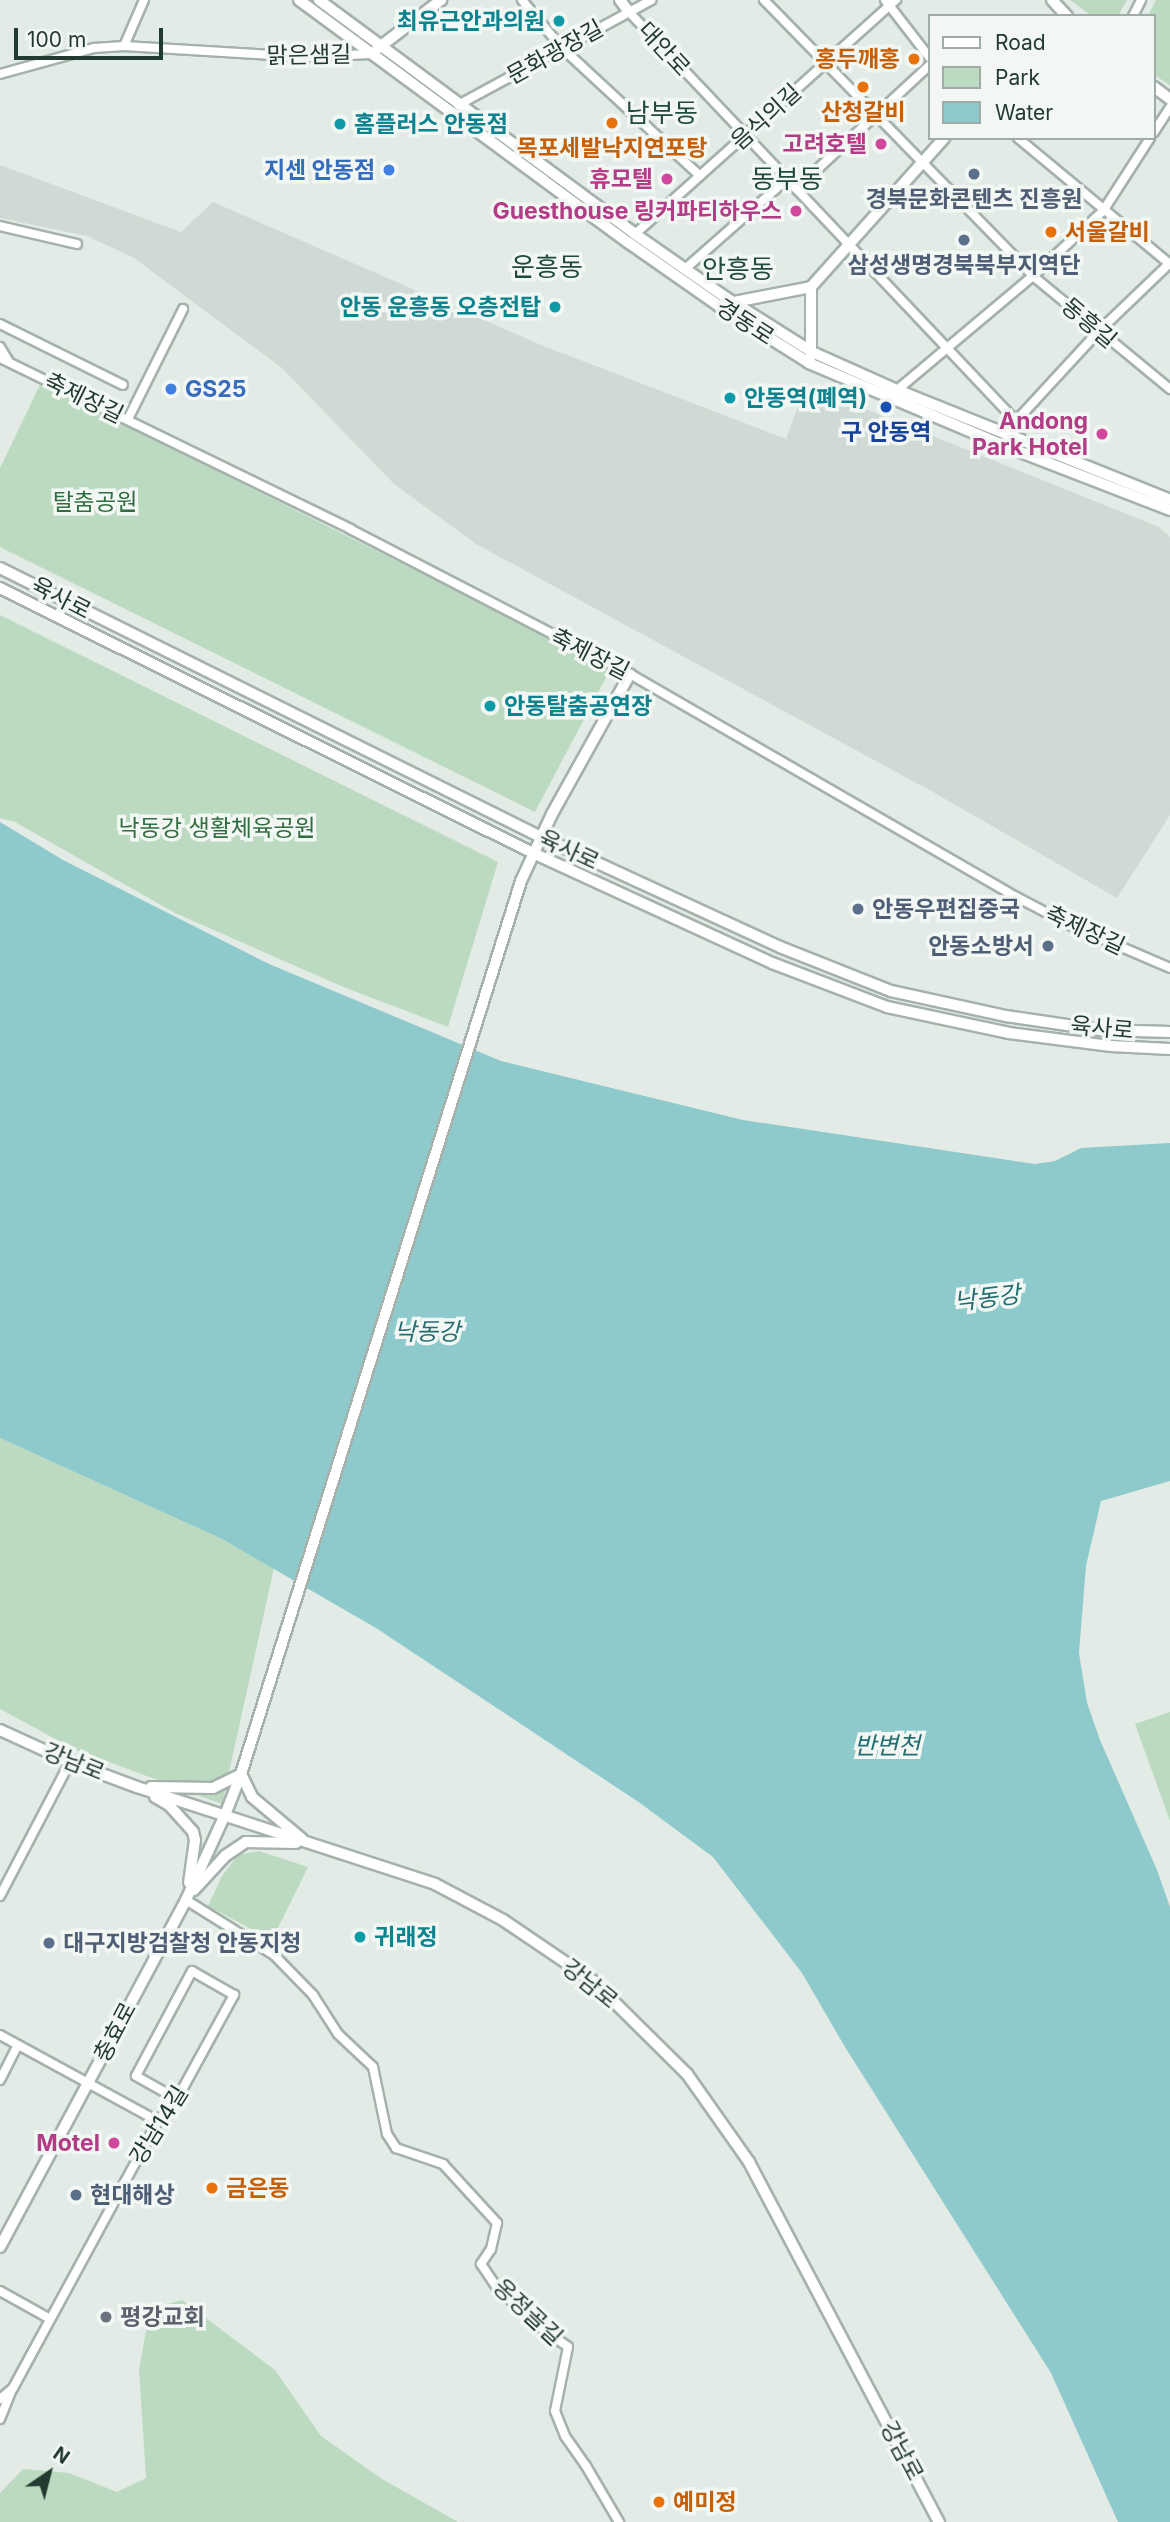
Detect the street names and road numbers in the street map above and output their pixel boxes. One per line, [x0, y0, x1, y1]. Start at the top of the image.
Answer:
street label: 문화광장길 [502, 14, 608, 90]
street label: 대안로 [632, 16, 696, 82]
street label: 맑은샘길 [266, 40, 352, 70]
street label: 음식의길 [725, 78, 807, 156]
street label: 동흥길 [1056, 292, 1122, 354]
street label: 경동로 [711, 293, 779, 351]
street label: 축제장길 [40, 367, 128, 429]
street label: 육사로 [26, 571, 96, 625]
street label: 축제장길 [546, 622, 634, 686]
street label: 육사로 [534, 824, 604, 876]
street label: 축제장길 [1041, 900, 1129, 960]
street label: 육사로 [1069, 1011, 1135, 1045]
street label: 강남로 [39, 1737, 109, 1787]
street label: 강남로 [557, 1953, 623, 2015]
street label: 충효로 [88, 1997, 142, 2067]
street label: 강남14길 [124, 2081, 194, 2169]
street label: 옹정골길 [488, 2273, 568, 2351]
street label: 강남로 [875, 2416, 929, 2486]

